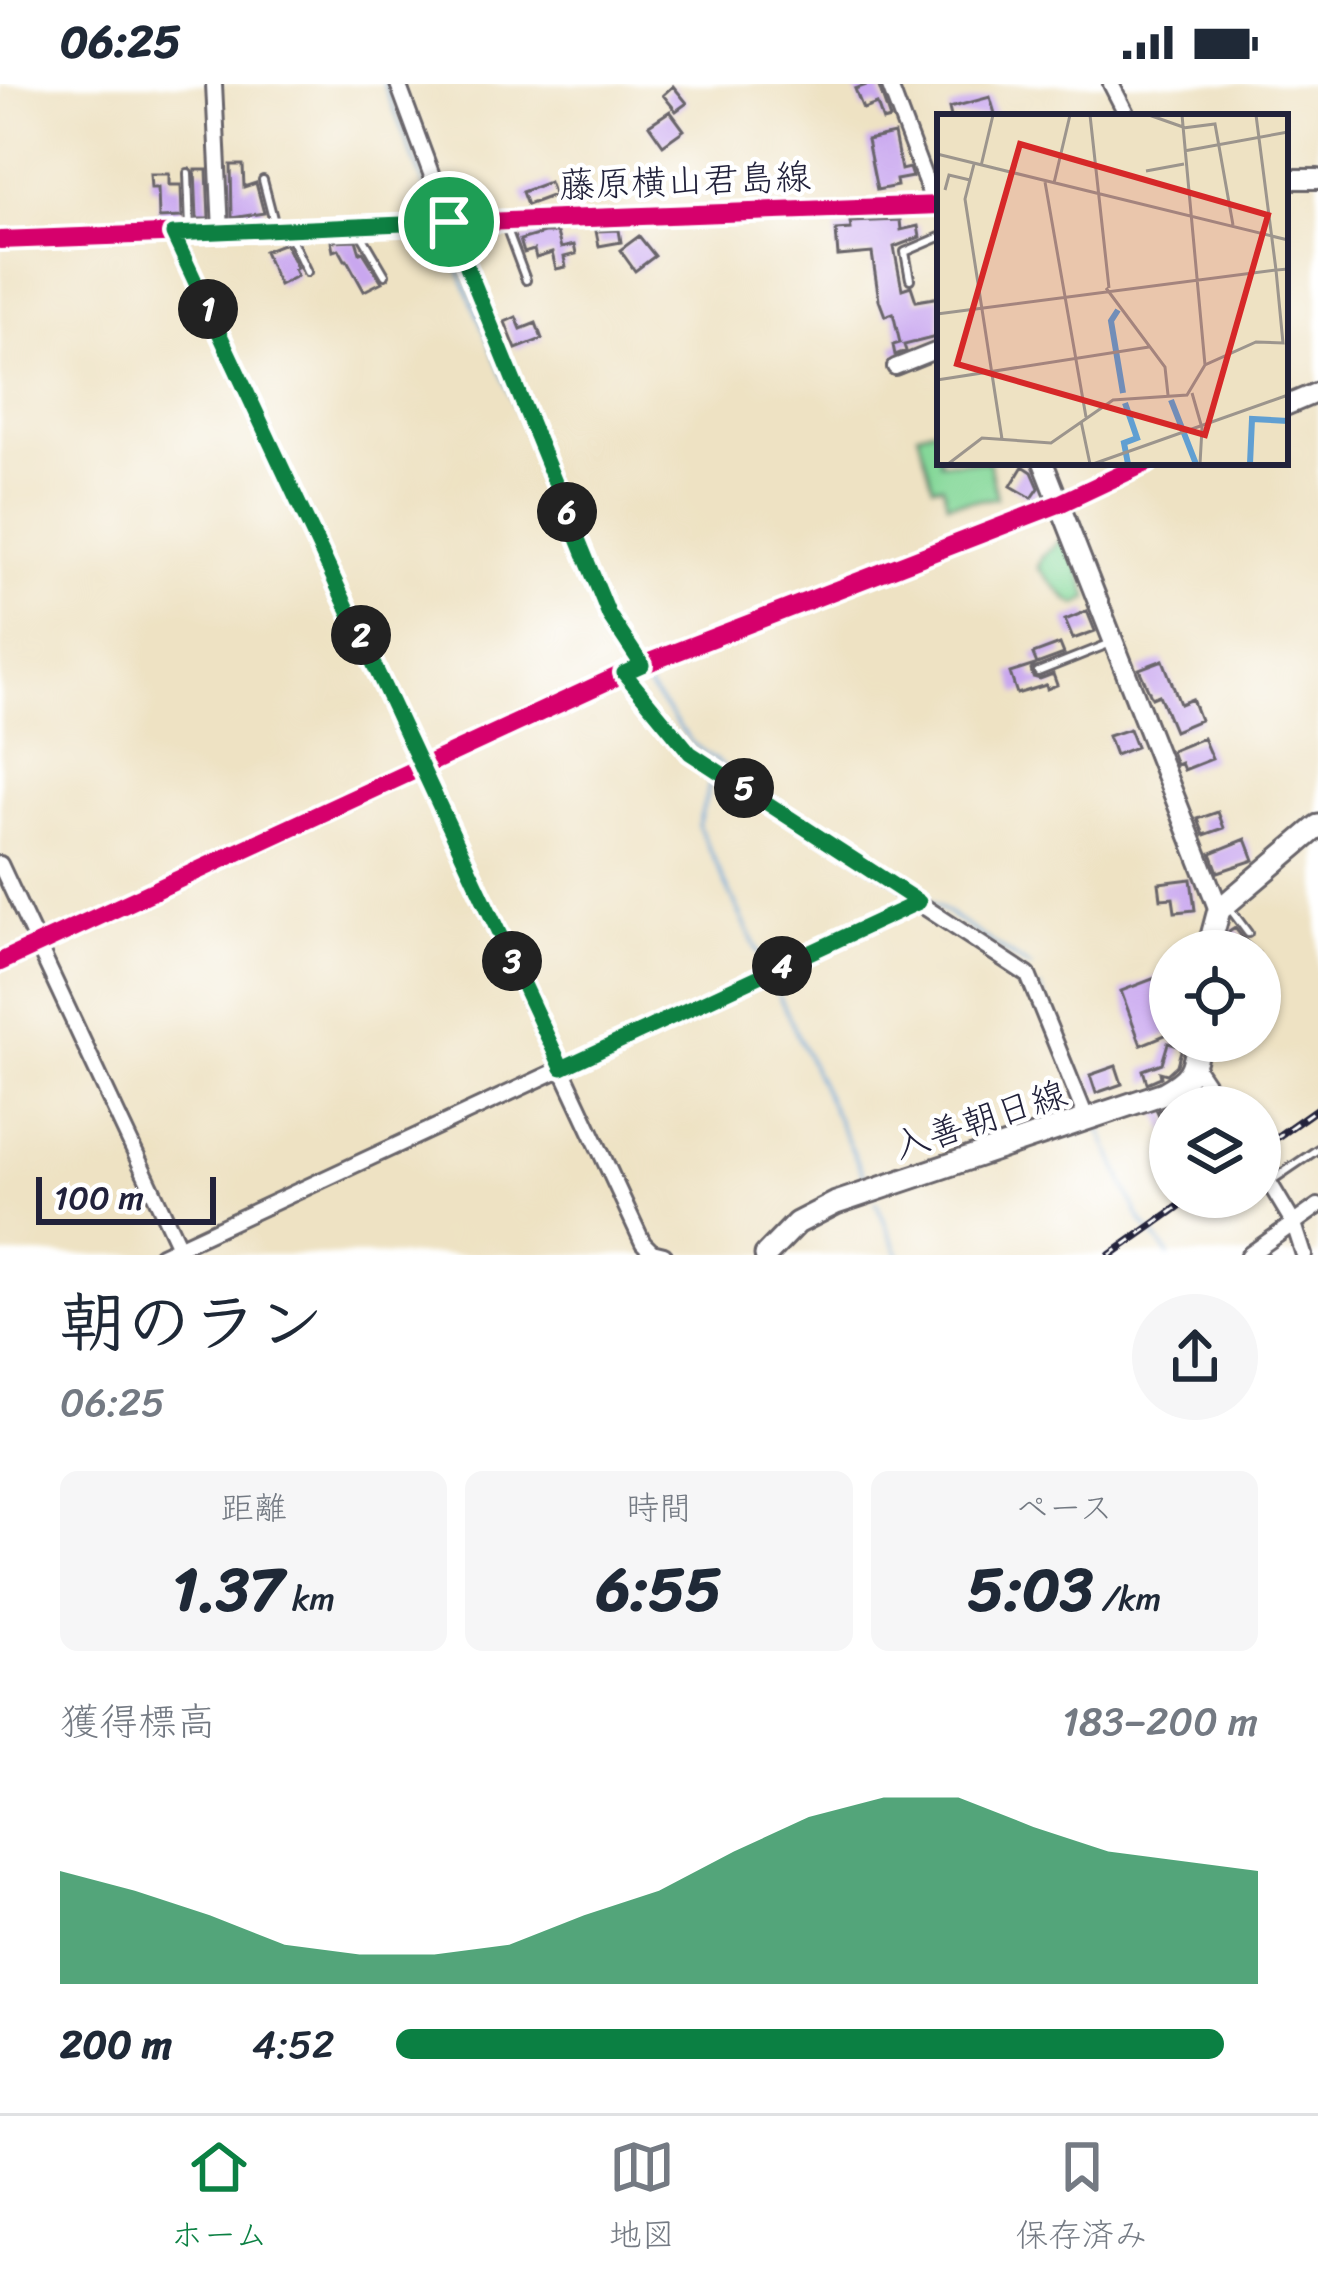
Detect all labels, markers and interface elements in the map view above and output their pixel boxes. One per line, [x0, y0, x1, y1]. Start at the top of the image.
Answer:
text: 06:25 [60, 2, 181, 82]
inset map [937, 114, 1288, 465]
street label: 藤原横山君島線 [558, 145, 812, 217]
pin [398, 171, 500, 273]
icon: arrive [416, 189, 482, 255]
pin: 1 [178, 279, 238, 339]
text: 1 [201, 280, 215, 338]
pin: 6 [537, 482, 597, 542]
text: 6 [558, 483, 576, 541]
pin: 2 [331, 605, 391, 665]
text: 2 [351, 606, 371, 664]
pin: 5 [714, 758, 774, 818]
text: 5 [734, 759, 754, 817]
map controls [1149, 930, 1281, 1218]
button: locate [1149, 930, 1281, 1062]
pin: 3 [482, 931, 542, 991]
text: 3 [503, 932, 521, 990]
pin: 4 [752, 936, 812, 996]
text: 4 [772, 937, 792, 995]
street label: 入善朝日線 [885, 1062, 1075, 1178]
button: layers [1149, 1086, 1281, 1218]
text: 100 m [54, 1169, 144, 1227]
scale bar [36, 1171, 216, 1224]
text: 朝のラン [60, 1264, 324, 1381]
button: share [1132, 1294, 1258, 1420]
text: 06:25 [60, 1368, 165, 1437]
text: 距離 [221, 1479, 287, 1537]
text: 時間 [626, 1479, 692, 1537]
text: ペース [1016, 1479, 1113, 1537]
text: 1.37 [172, 1537, 283, 1643]
text: 6:55 [596, 1537, 722, 1643]
text: 5:03 [968, 1537, 1093, 1643]
text: km [283, 1570, 335, 1628]
text: /km [1093, 1570, 1161, 1628]
text: 獲得標高 [60, 1687, 216, 1756]
text: 183–200 m [1062, 1687, 1258, 1756]
text: 200 m [60, 2010, 172, 2079]
text: 4:52 [252, 2010, 335, 2079]
tab: ホーム [170, 2134, 268, 2264]
tab: 地図 [609, 2134, 675, 2264]
tab: 保存済み [1016, 2134, 1148, 2264]

